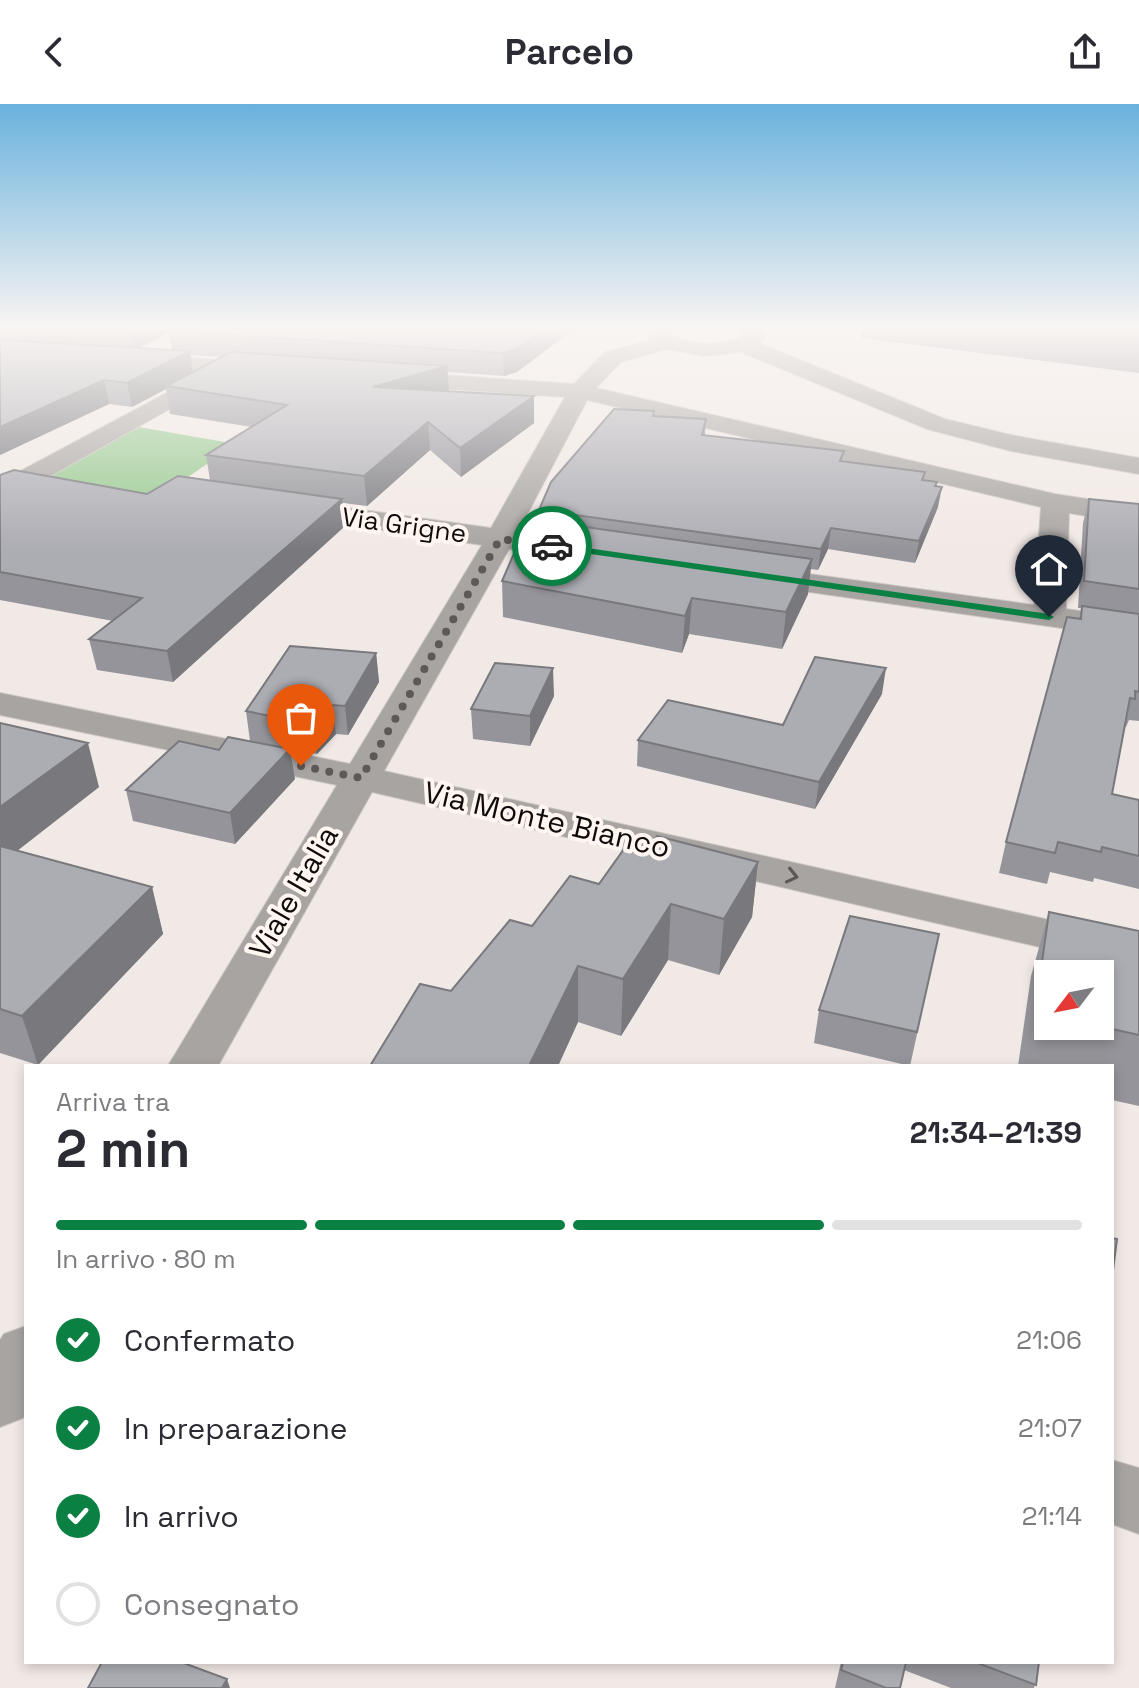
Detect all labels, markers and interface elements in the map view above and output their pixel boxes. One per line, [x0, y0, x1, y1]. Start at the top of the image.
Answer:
text: Parcelo [505, 29, 634, 75]
icon: back [32, 30, 76, 74]
icon: share [1063, 30, 1107, 74]
street label: Via Grigne [340, 499, 468, 551]
courier [512, 506, 592, 586]
icon: car [530, 524, 574, 568]
pin [1015, 535, 1083, 617]
icon: home [1027, 547, 1071, 591]
pin [267, 684, 335, 766]
icon: bag [279, 696, 323, 740]
street label: Via Monte Bianco [420, 772, 674, 867]
street label: Viale Italia [240, 819, 347, 965]
one-way arrow [784, 867, 798, 884]
north arrow [1034, 960, 1114, 1040]
map controls [1034, 960, 1114, 1040]
text: Arriva tra [56, 1085, 170, 1119]
text: 21:34–21:39 [910, 1113, 1082, 1152]
text: 2 min [56, 1116, 190, 1182]
text: In arrivo · 80 m [56, 1242, 236, 1276]
icon: check [56, 1318, 100, 1362]
text: Confermato [124, 1321, 295, 1360]
text: 21:06 [1016, 1323, 1082, 1357]
icon: check [56, 1406, 100, 1450]
text: In preparazione [124, 1409, 348, 1448]
text: 21:07 [1018, 1411, 1082, 1445]
icon: check [56, 1494, 100, 1538]
text: In arrivo [124, 1497, 239, 1536]
text: 21:14 [1022, 1499, 1082, 1533]
text: Consegnato [124, 1585, 300, 1624]

